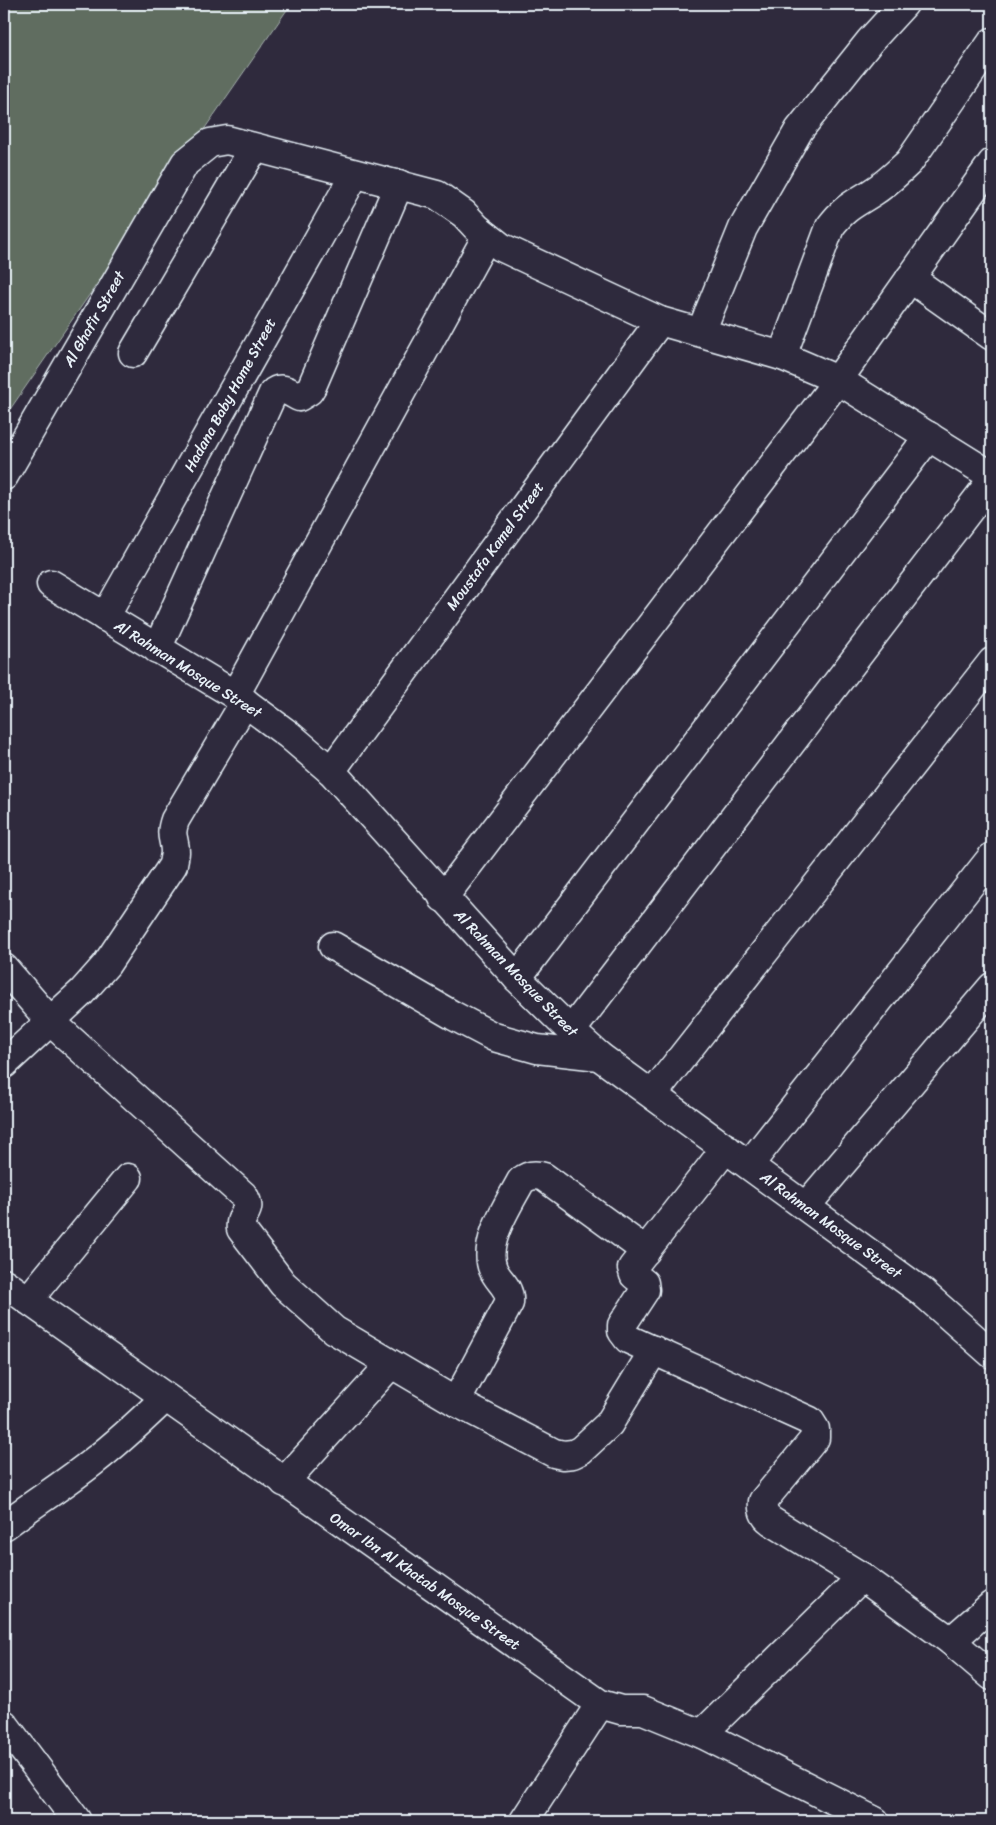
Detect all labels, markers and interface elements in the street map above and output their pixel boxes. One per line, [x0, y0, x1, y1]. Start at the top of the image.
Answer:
street label: Al Ghafir Street [55, 265, 133, 373]
street label: Hadana Baby Home Street [177, 313, 283, 477]
street label: Moustafa Kamel Street [439, 476, 551, 616]
street label: Al Rahman Mosque Street [108, 612, 268, 726]
street label: Al Rahman Mosque Street [447, 902, 585, 1044]
street label: Al Rahman Mosque Street [754, 1164, 908, 1286]
street label: Omar Ibn Al Khatab Mosque Street [324, 1505, 526, 1657]

